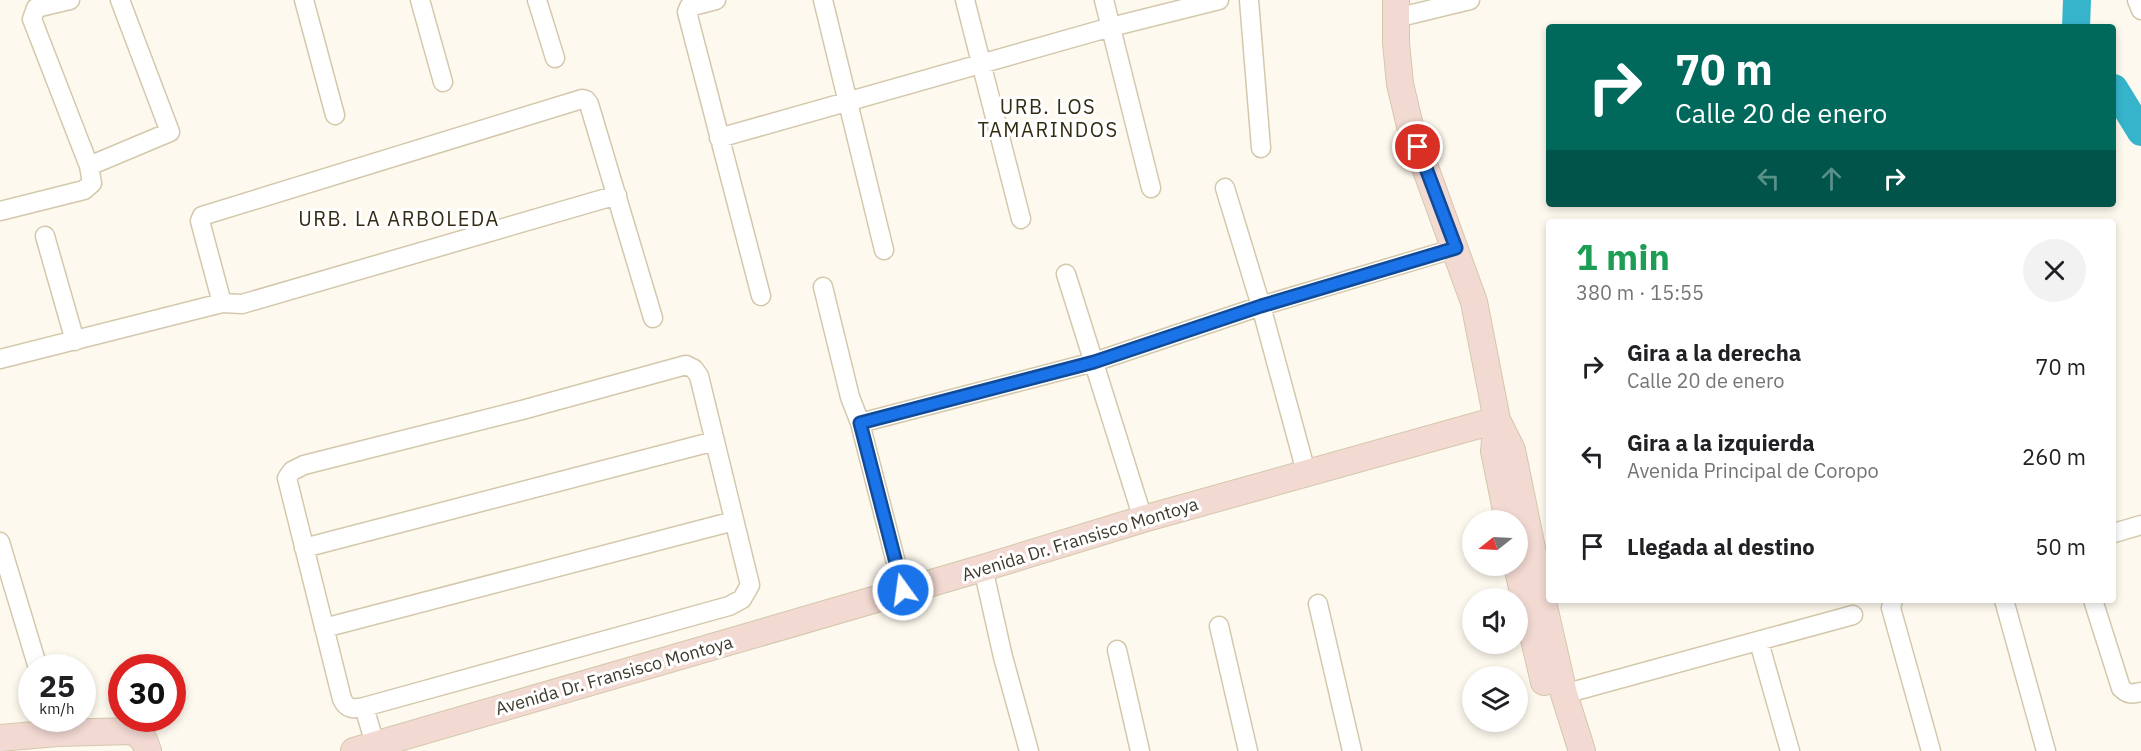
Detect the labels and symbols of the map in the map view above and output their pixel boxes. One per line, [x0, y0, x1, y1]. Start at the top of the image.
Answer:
district label: URB. LOS TAMARINDOS [977, 93, 1119, 143]
pin [1392, 121, 1443, 172]
district label: URB. LA ARBOLEDA [298, 205, 500, 232]
street label: Avenida Dr. Fransisco Montoya [959, 492, 1201, 586]
north arrow [1462, 510, 1528, 576]
position arrow [871, 558, 935, 622]
street label: Avenida Dr. Fransisco Montoya [493, 630, 736, 720]
speed limit sign: 30 [108, 654, 186, 732]

